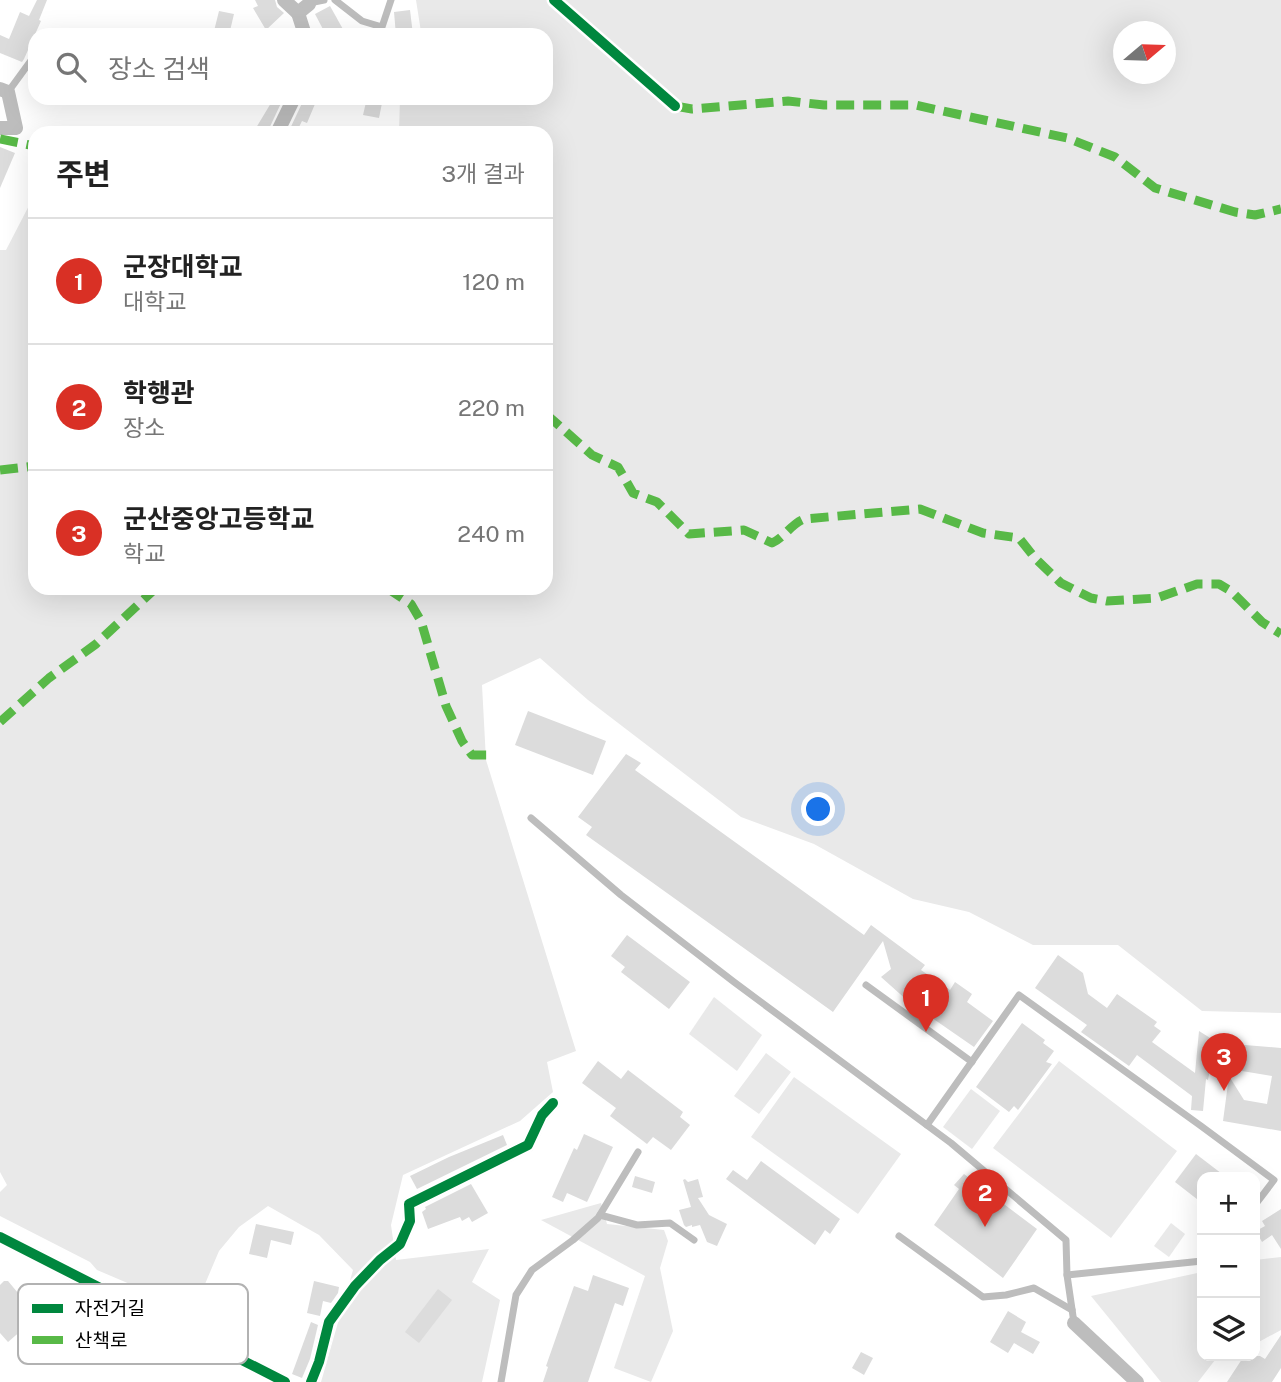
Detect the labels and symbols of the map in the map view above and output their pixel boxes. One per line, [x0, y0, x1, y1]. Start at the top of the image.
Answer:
north arrow [1113, 21, 1176, 84]
your location [801, 792, 835, 826]
pin: 1 [903, 974, 949, 1032]
pin: 3 [1201, 1033, 1247, 1091]
pin: 2 [962, 1169, 1008, 1227]
legend [18, 1284, 248, 1364]
text: 자전거길 [75, 1297, 145, 1319]
text: 산책로 [75, 1329, 127, 1351]

